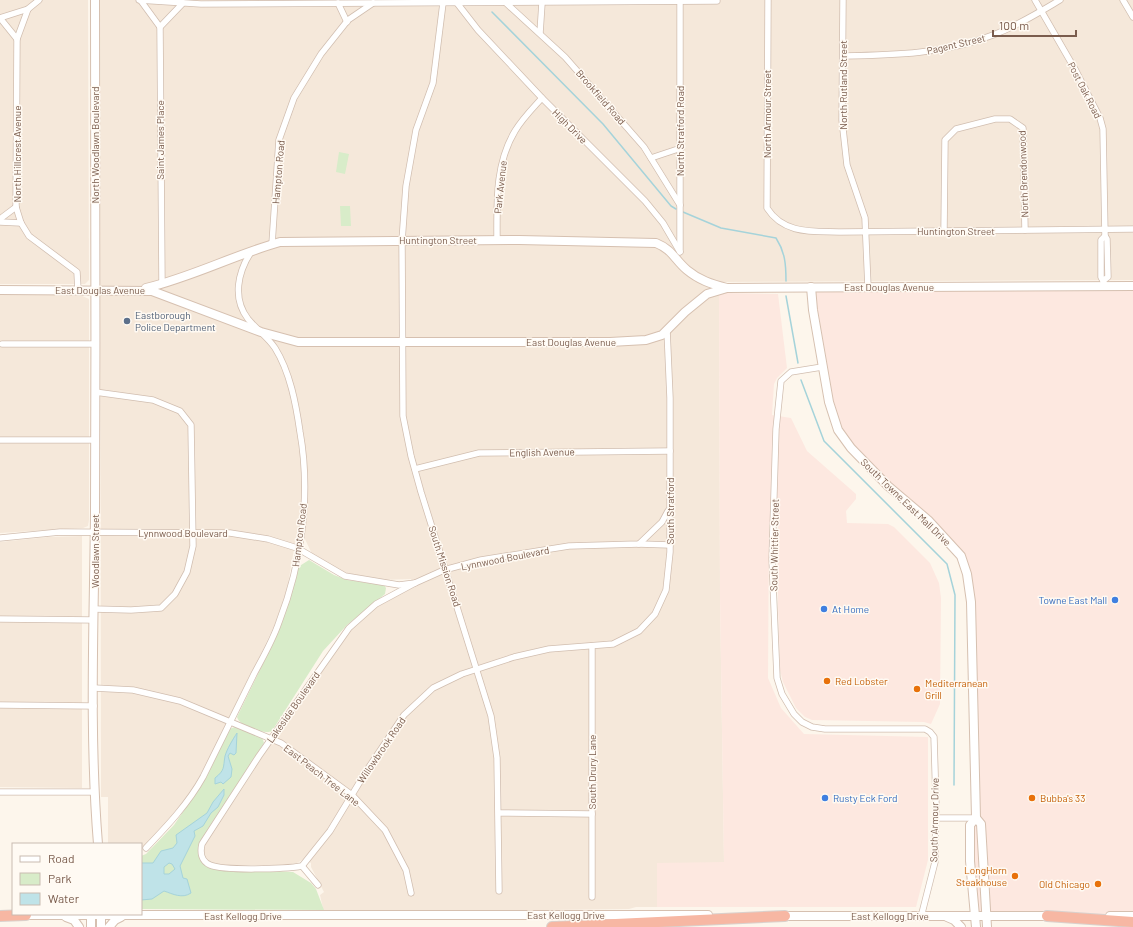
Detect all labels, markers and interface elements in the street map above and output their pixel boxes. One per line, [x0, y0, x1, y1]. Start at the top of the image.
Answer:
scale bar [993, 12, 1076, 38]
text: 100 m [999, 18, 1029, 32]
street label: Pagent Street [925, 31, 987, 57]
street label: North Rutland Street [837, 40, 849, 130]
street label: Post Oak Road [1066, 60, 1104, 120]
street label: Brookfield Road [574, 67, 628, 127]
street label: North Armour Street [761, 69, 773, 158]
street label: North Stratford Road [674, 86, 686, 176]
street label: North Woodlawn Boulevard [89, 87, 101, 204]
street label: Saint James Place [154, 100, 166, 180]
street label: North Hillcrest Avenue [11, 106, 23, 202]
street label: High Drive [550, 106, 590, 146]
street label: North Brendonwood [1015, 130, 1031, 218]
street label: Hampton Road [269, 140, 287, 204]
street label: Park Avenue [491, 160, 509, 214]
street label: Huntington Street [917, 225, 995, 237]
street label: Huntington Street [399, 234, 477, 246]
street label: East Douglas Avenue [844, 281, 934, 293]
street label: East Douglas Avenue [55, 284, 145, 296]
place label: Eastborough Police Department [135, 309, 216, 333]
marker: Eastborough Police Department [122, 316, 132, 326]
street label: East Douglas Avenue [526, 336, 616, 348]
street label: English Avenue [509, 445, 575, 459]
street label: South Towne East Mall Drive [858, 456, 954, 548]
street label: South Stratford [664, 477, 676, 545]
street label: South Whittier Street [767, 498, 781, 591]
street label: Hampton Road [289, 503, 309, 567]
street label: Woodlawn Street [89, 514, 101, 588]
street label: South Mission Road [426, 524, 464, 608]
street label: Lynnwood Boulevard [138, 527, 228, 539]
street label: Lynnwood Boulevard [460, 544, 550, 572]
place label: Towne East Mall [1038, 594, 1107, 606]
marker: Towne East Mall [1110, 595, 1120, 605]
place label: At Home [832, 603, 869, 615]
marker: At Home [819, 604, 829, 614]
street label: Lakeside Boulevard [264, 669, 322, 745]
place label: Red Lobster [835, 675, 888, 687]
marker: Red Lobster [822, 676, 832, 686]
place label: Mediterranean Grill [925, 677, 988, 701]
marker: Mediterranean Grill [912, 684, 922, 694]
street label: Willowbrook Road [354, 715, 408, 785]
street label: South Drury Lane [586, 735, 598, 809]
street label: East Peach Tree Lane [282, 742, 362, 808]
street label: South Armour Drive [927, 778, 941, 862]
place label: Rusty Eck Ford [833, 792, 898, 804]
place label: Bubba's 33 [1040, 792, 1085, 804]
marker: Rusty Eck Ford [820, 793, 830, 803]
marker: Bubba's 33 [1027, 793, 1037, 803]
legend [12, 843, 142, 915]
text: Road [48, 851, 75, 865]
place label: LongHorn Steakhouse [956, 864, 1007, 888]
text: Park [48, 871, 72, 885]
marker: LongHorn Steakhouse [1010, 871, 1020, 881]
place label: Old Chicago [1039, 878, 1090, 890]
marker: Old Chicago [1093, 879, 1103, 889]
text: Water [48, 891, 80, 905]
street label: East Kellogg Drive [527, 909, 605, 921]
street label: East Kellogg Drive [204, 910, 282, 922]
street label: East Kellogg Drive [851, 910, 929, 922]

